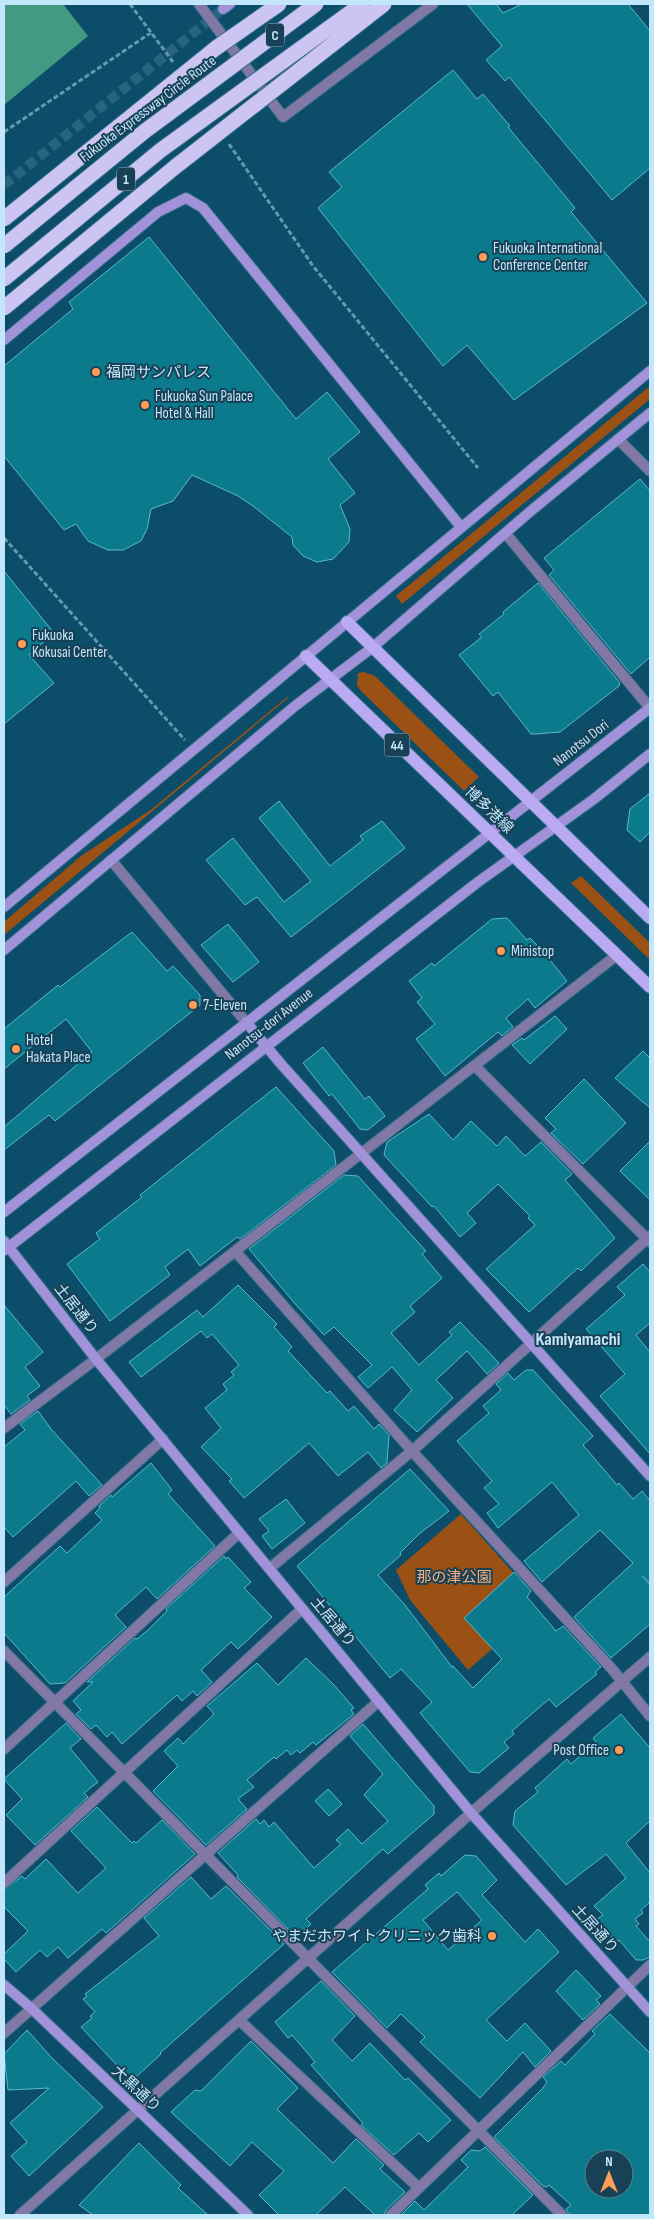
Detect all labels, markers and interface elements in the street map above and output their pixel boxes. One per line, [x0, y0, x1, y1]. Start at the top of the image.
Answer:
road number: C [266, 24, 284, 46]
street label: Fukuoka Expressway Circle Route [76, 51, 220, 167]
road number: 1 [117, 168, 135, 190]
place label: Fukuoka International Conference Center [493, 239, 602, 275]
marker: Fukuoka International Conference Center [477, 251, 489, 263]
place label: 福岡サンパレス [106, 363, 211, 382]
marker: 福岡サンパレス [90, 366, 102, 378]
place label: Fukuoka Sun Palace Hotel & Hall [155, 387, 253, 423]
marker: Fukuoka Sun Palace Hotel & Hall [139, 399, 151, 411]
place label: Fukuoka Kokusai Center [32, 626, 108, 662]
marker: Fukuoka Kokusai Center [16, 638, 28, 650]
street label: Nanotsu Dori [549, 715, 613, 771]
road number: 44 [384, 734, 410, 756]
street label: 博多港線 [461, 782, 517, 838]
place label: Ministop [511, 942, 554, 961]
marker: Ministop [495, 945, 507, 957]
street label: Nanotsu-dori Avenue [221, 984, 317, 1064]
place label: 7-Eleven [203, 996, 247, 1015]
marker: 7-Eleven [187, 999, 199, 1011]
place label: Hotel Hakata Place [26, 1031, 90, 1067]
marker: Hotel Hakata Place [10, 1043, 22, 1055]
street label: 土居通り [50, 1280, 102, 1338]
district label: Kamiyamachi [536, 1329, 620, 1350]
park label: 那の津公園 [416, 1568, 492, 1587]
street label: 土居通り [306, 1593, 360, 1651]
place label: Post Office [553, 1741, 609, 1760]
marker: Post Office [613, 1744, 625, 1756]
street label: 土居通り [568, 1900, 622, 1958]
place label: やまだホワイトクリニック歯科 [272, 1927, 482, 1946]
marker: やまだホワイトクリニック歯科 [486, 1930, 498, 1942]
street label: 大黒通り [108, 2062, 164, 2116]
north arrow [584, 2149, 634, 2199]
text: N [605, 2153, 613, 2170]

